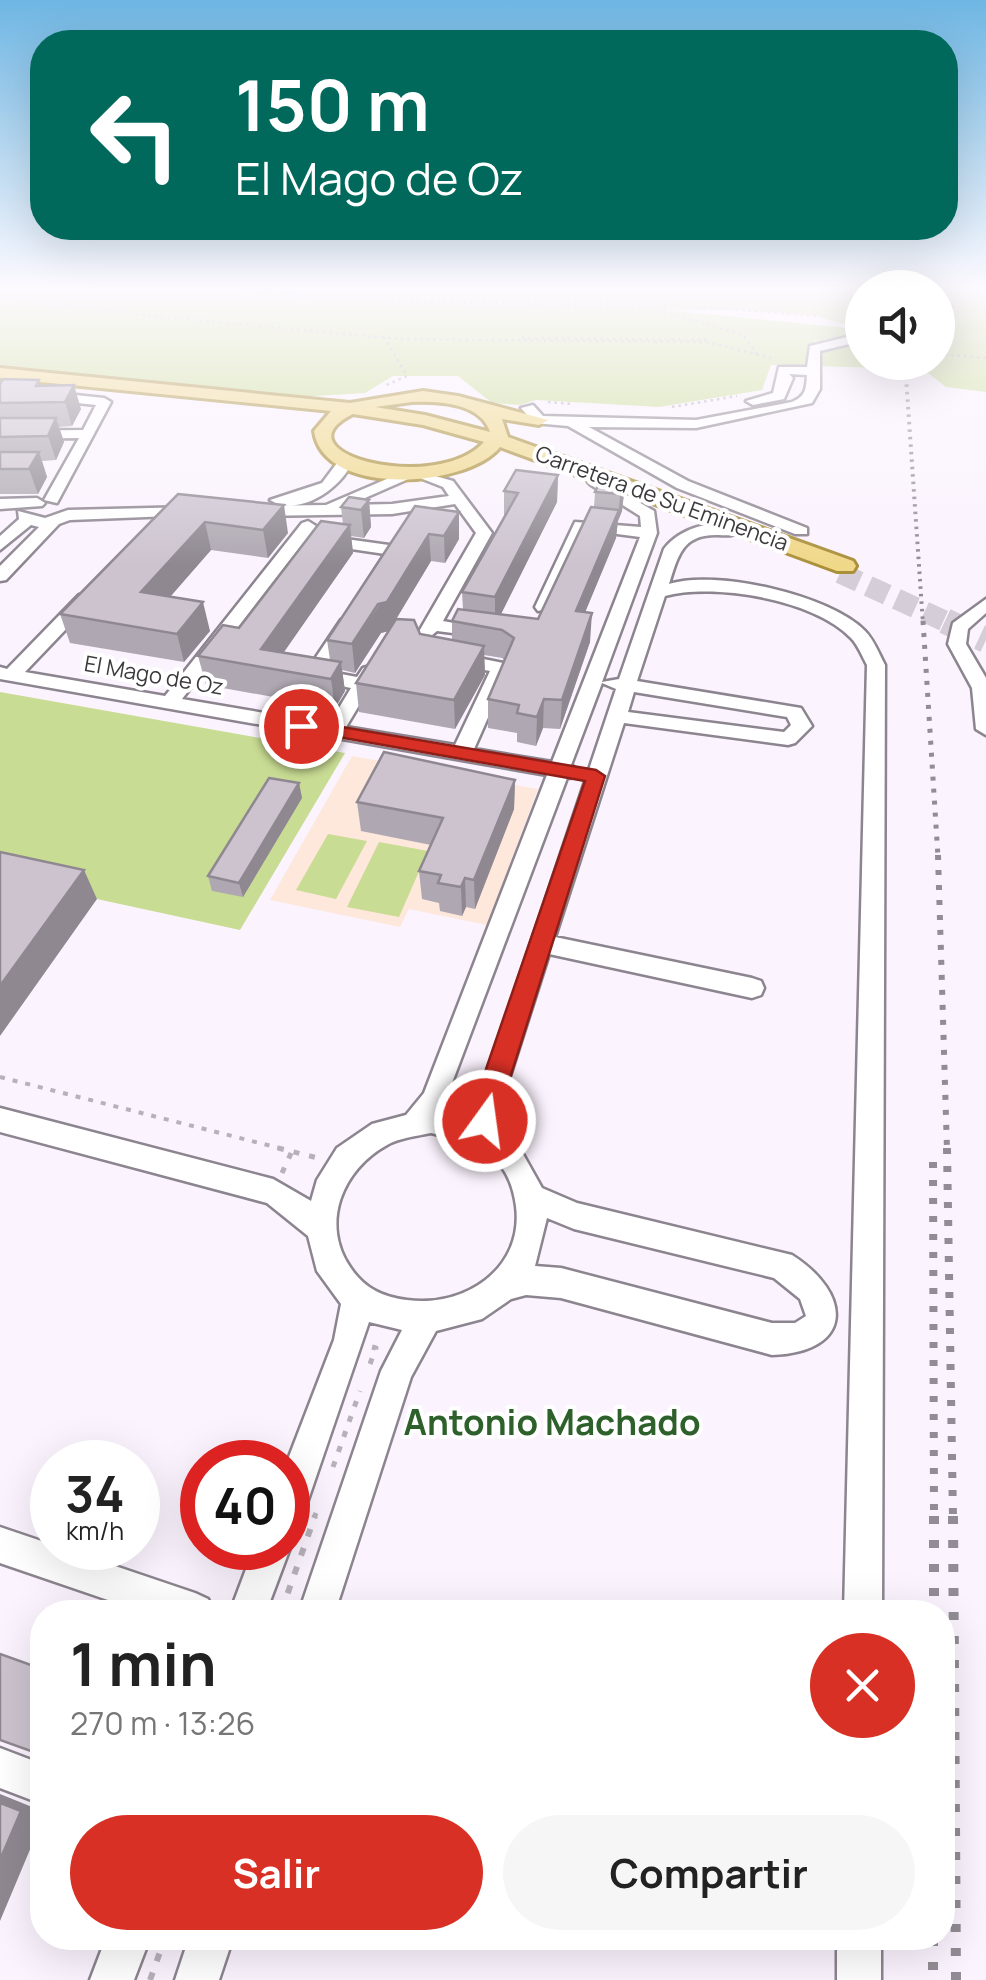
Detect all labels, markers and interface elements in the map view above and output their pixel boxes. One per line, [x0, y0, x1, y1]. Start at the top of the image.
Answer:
text: 150 m [235, 56, 430, 152]
icon: left [70, 70, 200, 200]
text: El Mago de Oz [235, 147, 524, 209]
map controls [845, 270, 955, 380]
button: sound [845, 270, 955, 380]
street label: Carretera de Su Eminencia [531, 438, 793, 558]
street label: El Mago de Oz [82, 648, 226, 702]
pin [259, 684, 344, 769]
icon: arrive [274, 699, 329, 754]
position arrow [433, 1069, 537, 1173]
district label: Antonio Machado [403, 1398, 701, 1446]
speed limit sign: 40 [180, 1440, 310, 1570]
text: 34 [65, 1459, 125, 1527]
text: km/h [66, 1513, 124, 1548]
text: 1 min [70, 1622, 217, 1704]
button: close [810, 1633, 915, 1738]
text: 270 m · 13:26 [70, 1701, 255, 1745]
button: Salir [70, 1815, 483, 1930]
button: Compartir [503, 1815, 915, 1930]

